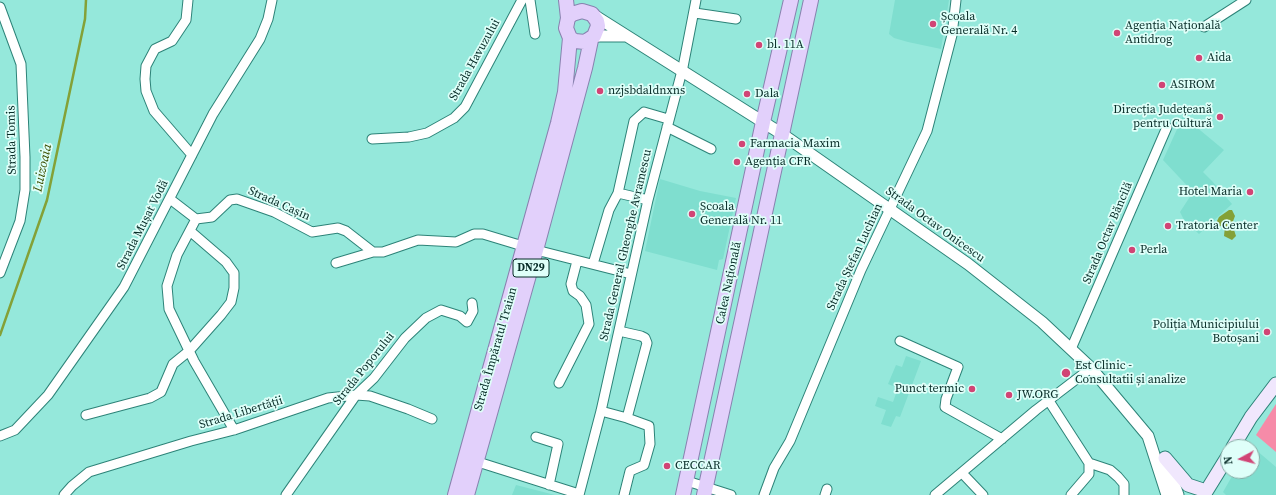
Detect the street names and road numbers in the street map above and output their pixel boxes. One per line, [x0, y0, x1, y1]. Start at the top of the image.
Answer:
street label: Strada Havuzului [447, 17, 503, 103]
street label: Strada Tomis [4, 105, 20, 175]
street label: Strada General Gheorghe Avramescu [597, 148, 655, 342]
street label: Strada Mușat Vodă [114, 178, 172, 272]
street label: Strada Octav Băncilă [1080, 180, 1136, 286]
street label: Strada Cașin [246, 184, 312, 224]
street label: Strada Octav Onicescu [883, 184, 987, 266]
street label: Strada Ștefan Luchian [824, 201, 886, 313]
street label: Calea Națională [713, 240, 745, 326]
road number: DN29 [513, 259, 549, 277]
street label: Strada Împăratul Traian [471, 286, 521, 412]
street label: Strada Poporului [330, 330, 398, 408]
street label: Strada Libertății [197, 393, 285, 433]

